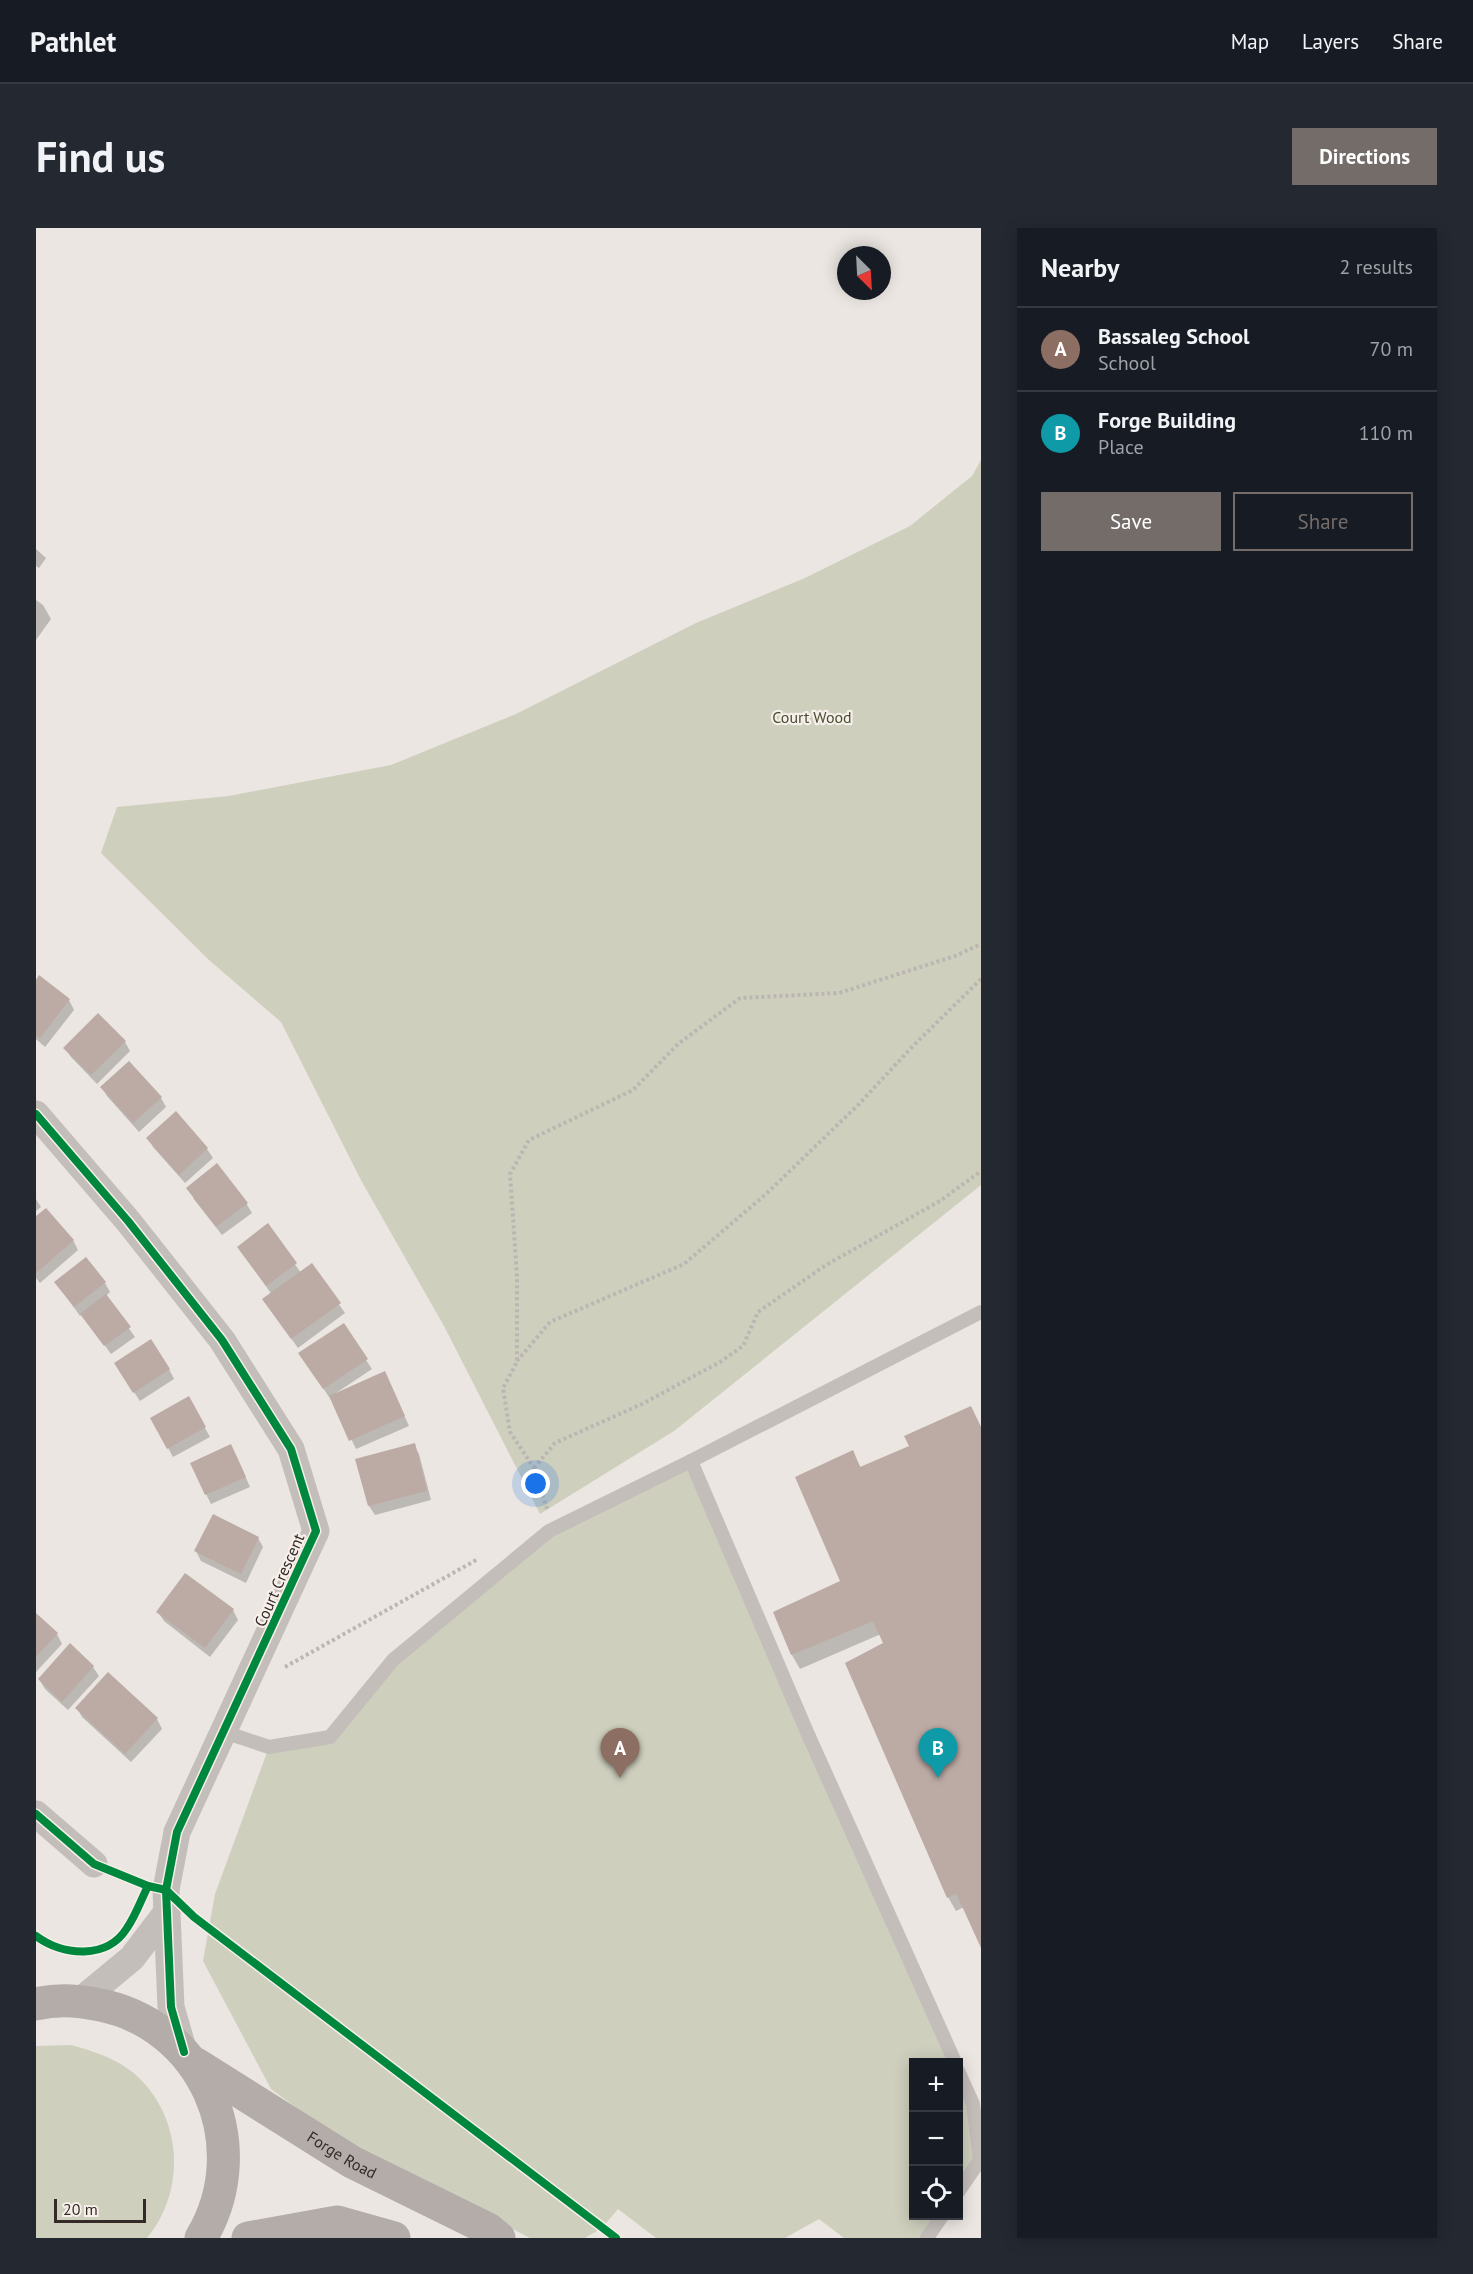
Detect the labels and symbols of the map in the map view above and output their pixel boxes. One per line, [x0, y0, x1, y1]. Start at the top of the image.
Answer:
north arrow [837, 246, 891, 300]
park label: Court Wood [772, 707, 852, 727]
your location [521, 1469, 550, 1498]
street label: Court Crescent [250, 1530, 309, 1630]
pin: A [600, 1728, 640, 1778]
pin: B [918, 1728, 958, 1778]
street label: Forge Road [304, 2126, 380, 2183]
scale bar [54, 2196, 146, 2224]

